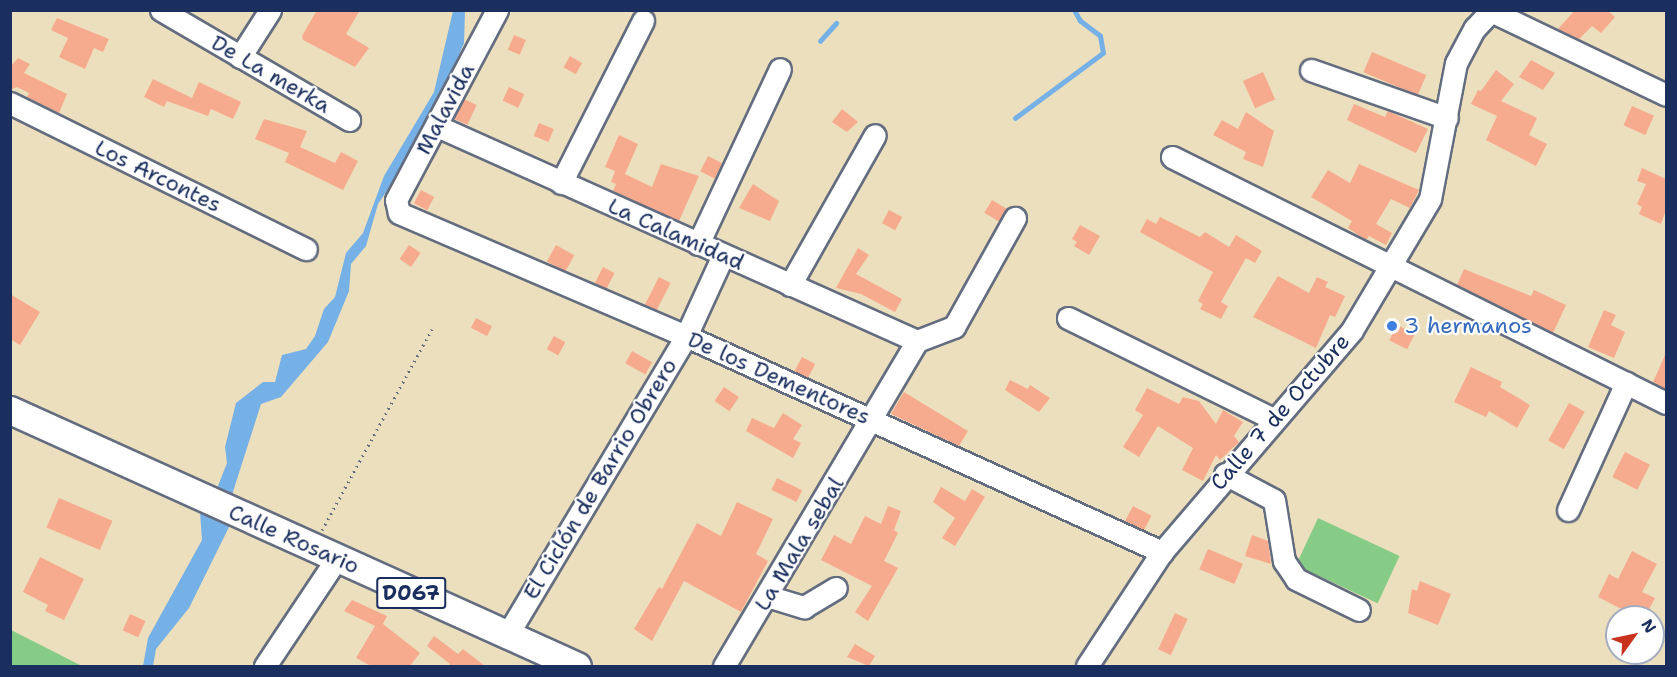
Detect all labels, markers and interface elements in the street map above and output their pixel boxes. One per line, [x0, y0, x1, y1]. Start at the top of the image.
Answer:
street label: De La merka [207, 29, 335, 119]
street label: Malavida [410, 59, 480, 159]
street label: Los Arcontes [91, 134, 225, 218]
street label: La Calamidad [604, 192, 748, 276]
place label: 3 hermanos [1404, 313, 1532, 339]
marker: 3 hermanos [1385, 319, 1399, 333]
street label: De los Dementores [684, 326, 874, 430]
street label: Calle 7 de Octubre [1205, 328, 1355, 496]
street label: El Ciclón de Barrio Obrero [518, 354, 682, 604]
street label: La Mala sebal [749, 472, 849, 616]
street label: Calle Rosario [225, 498, 363, 580]
road number: D067 [375, 575, 447, 611]
north arrow [1605, 605, 1665, 665]
text: N [1637, 615, 1661, 637]

